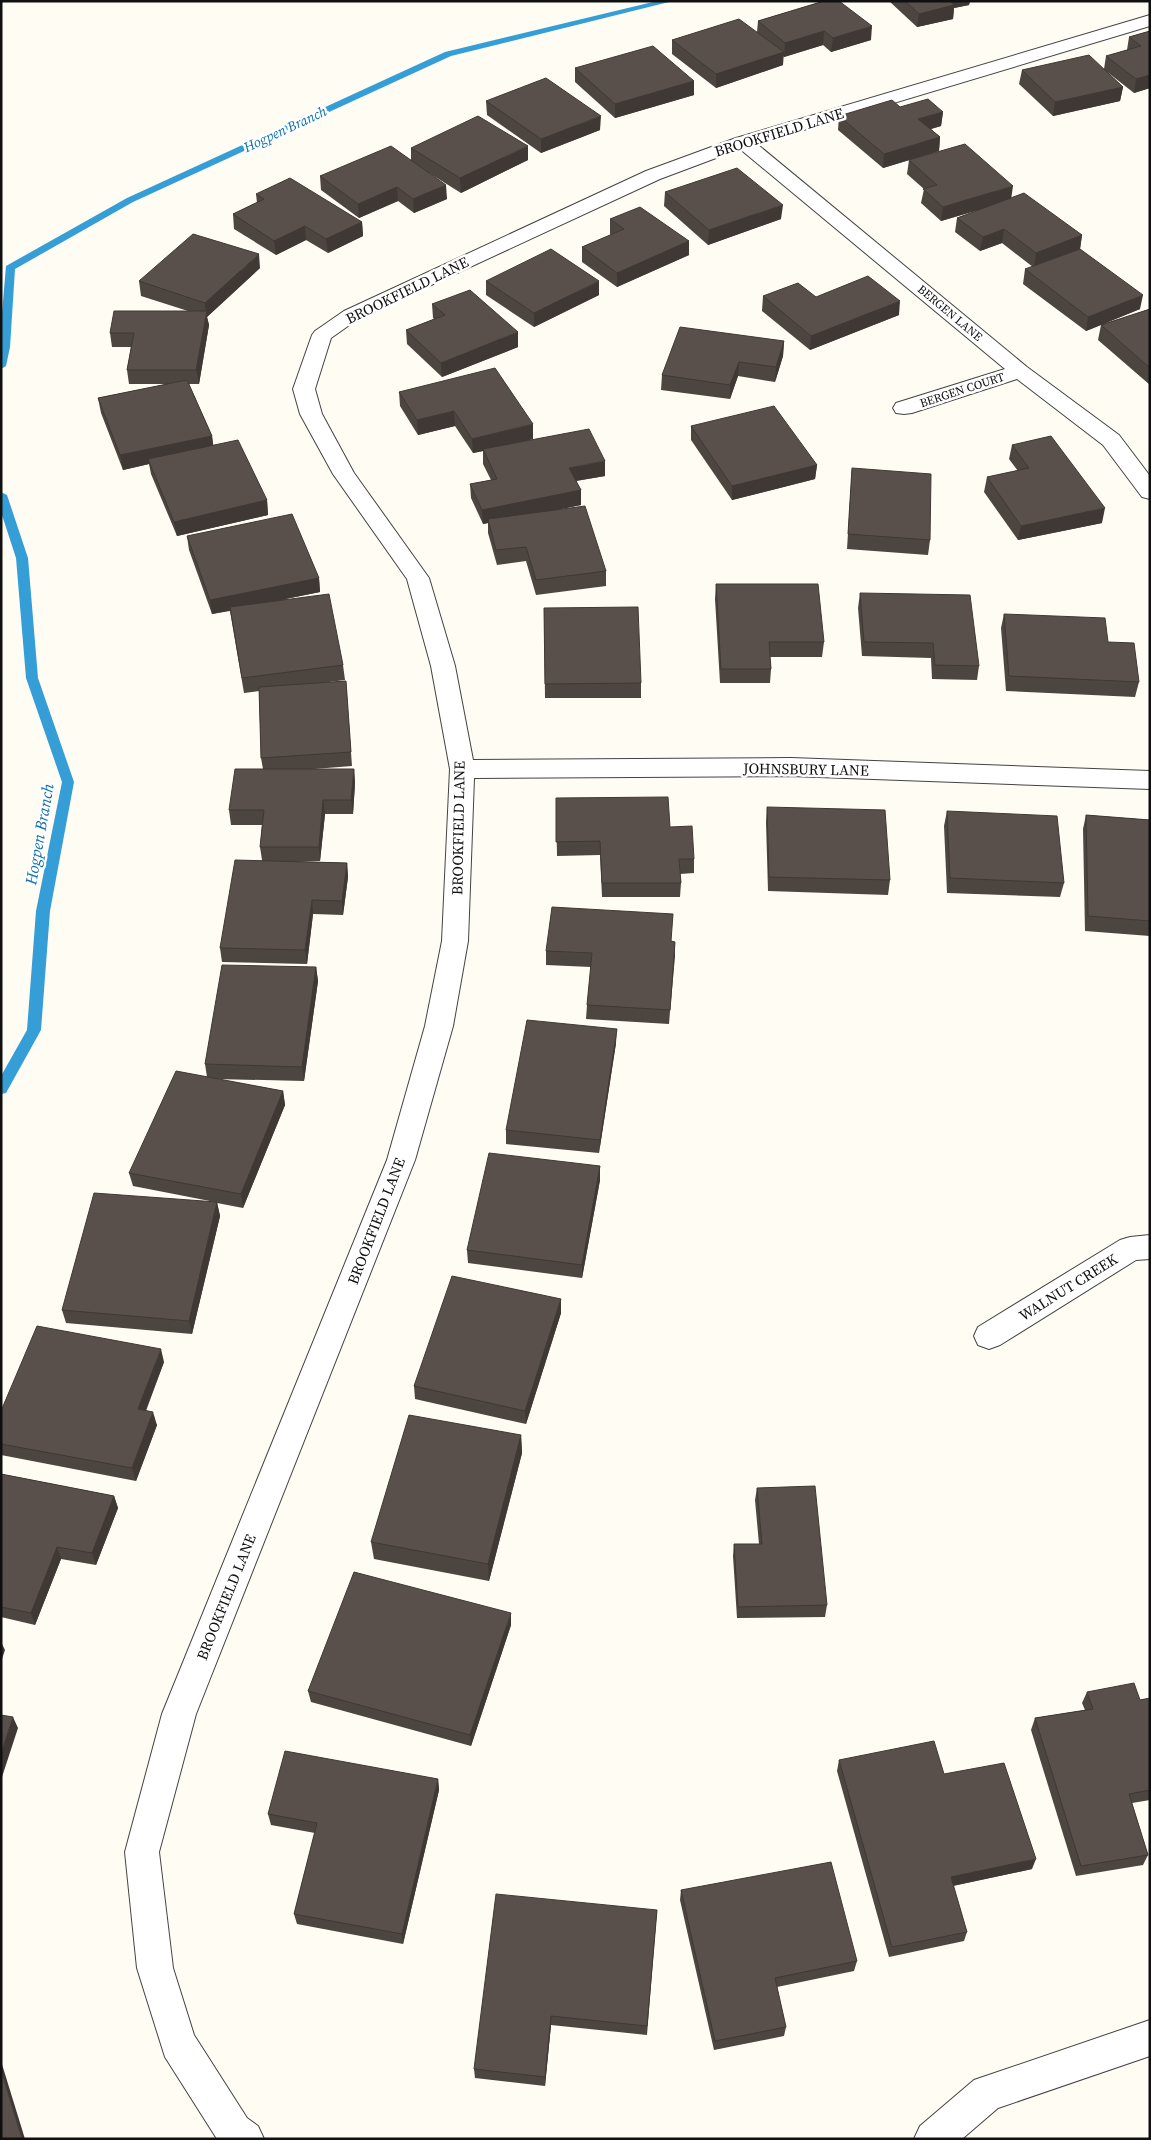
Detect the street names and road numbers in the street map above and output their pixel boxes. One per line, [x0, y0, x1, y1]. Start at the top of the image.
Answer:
street label: BROOKFIELD LANE [712, 102, 846, 162]
street label: BROOKFIELD LANE [342, 251, 472, 329]
street label: BERGEN LANE [914, 281, 986, 345]
street label: BERGEN COURT [918, 369, 1007, 411]
street label: JOHNSBURY LANE [742, 757, 869, 781]
street label: BROOKFIELD LANE [446, 761, 470, 895]
street label: BROOKFIELD LANE [342, 1155, 410, 1287]
street label: WALNUT CREEK [1015, 1248, 1121, 1326]
street label: BROOKFIELD LANE [191, 1531, 261, 1663]

